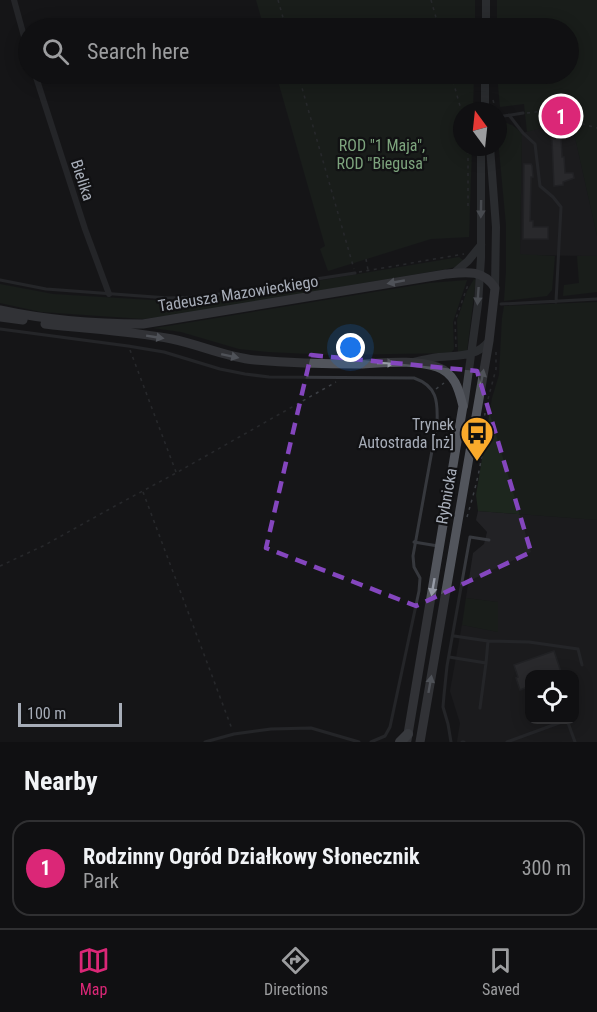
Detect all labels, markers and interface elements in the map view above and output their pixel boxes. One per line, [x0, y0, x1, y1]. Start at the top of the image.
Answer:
search box [18, 18, 579, 84]
icon: search [39, 35, 72, 68]
text: Search here [87, 39, 189, 64]
pin: 1 [542, 94, 580, 138]
north arrow [453, 102, 507, 156]
park label: ROD "1 Maja", ROD "Biegusa" [336, 136, 428, 173]
street label: Bielika [67, 157, 98, 203]
one-way arrow [476, 199, 486, 218]
street label: Tadeusza Mazowieckiego [157, 271, 320, 316]
one-way arrow [386, 278, 405, 287]
one-way arrow [474, 287, 483, 306]
one-way arrow [145, 332, 164, 341]
your location [336, 333, 365, 362]
one-way arrow [221, 352, 240, 361]
one-way arrow [377, 359, 396, 368]
one-way arrow [478, 368, 487, 387]
place label: Trynek Autostrada [nż] [358, 415, 455, 452]
bus stop icon: Trynek Autostrada [nż] [459, 415, 495, 462]
street label: Rybnicka [432, 467, 461, 526]
one-way arrow [428, 578, 437, 597]
map controls [525, 670, 579, 724]
button: locate [525, 670, 579, 724]
one-way arrow [426, 675, 435, 694]
scale bar [18, 700, 122, 728]
text: 100 m [27, 704, 66, 723]
text: Nearby [24, 766, 98, 796]
text: Rodzinny Ogród Działkowy Słonecznik [83, 844, 419, 869]
text: 1 [40, 856, 51, 880]
text: 300 m [522, 856, 571, 880]
text: Park [83, 869, 119, 893]
tab: Map [77, 944, 110, 999]
tab: Directions [264, 944, 328, 999]
tab: Saved [482, 944, 520, 999]

